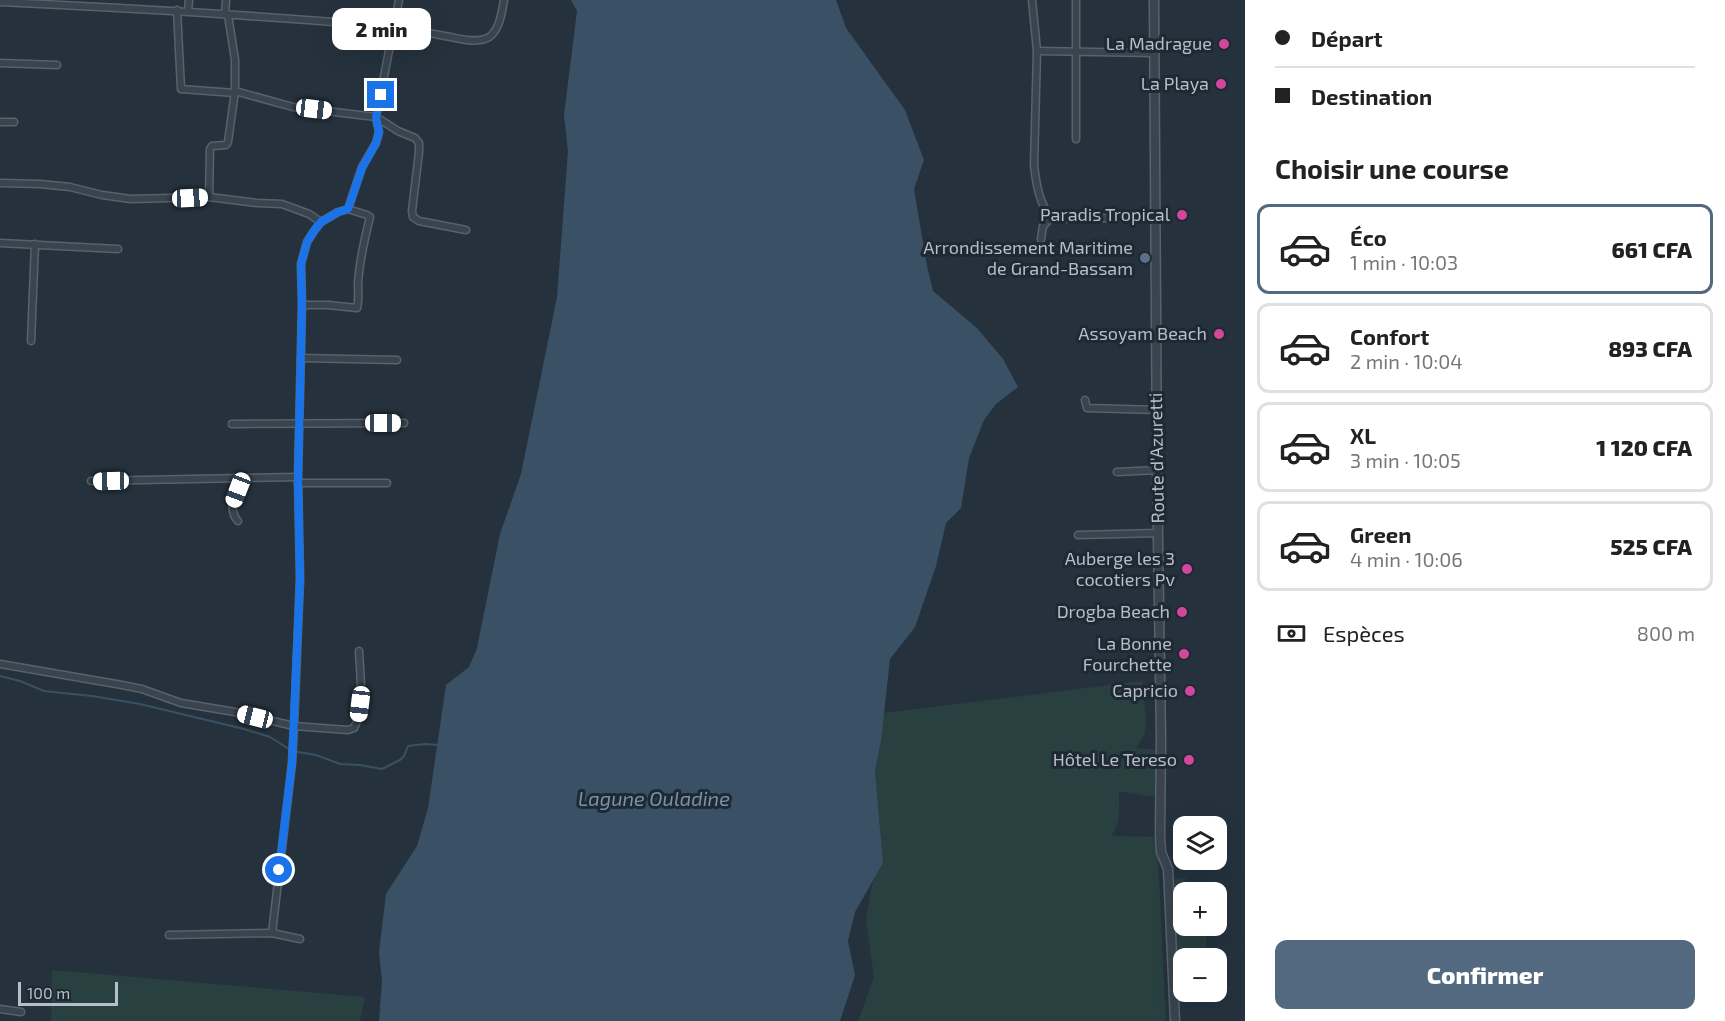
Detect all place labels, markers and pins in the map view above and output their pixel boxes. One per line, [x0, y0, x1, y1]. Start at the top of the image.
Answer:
place label: La Madrague [1106, 32, 1212, 54]
marker: La Madrague [1217, 37, 1231, 51]
place label: La Playa [1141, 72, 1209, 94]
marker: La Playa [1214, 77, 1228, 91]
place label: Paradis Tropical [1040, 203, 1171, 225]
marker: Paradis Tropical [1175, 208, 1189, 222]
place label: Arrondissement Maritime de Grand-Bassam [923, 236, 1133, 279]
marker: Arrondissement Maritime de Grand-Bassam [1138, 251, 1152, 265]
place label: Assoyam Beach [1078, 322, 1207, 344]
marker: Assoyam Beach [1212, 327, 1226, 341]
place label: Auberge les 3 cocotiers Pv [1065, 547, 1175, 590]
marker: Auberge les 3 cocotiers Pv [1180, 562, 1194, 576]
place label: Drogba Beach [1057, 600, 1170, 622]
marker: Drogba Beach [1175, 605, 1189, 619]
place label: La Bonne Fourchette [1083, 632, 1172, 675]
marker: La Bonne Fourchette [1177, 647, 1191, 661]
place label: Capricio [1112, 679, 1178, 701]
marker: Capricio [1183, 684, 1197, 698]
place label: Hôtel Le Tereso [1053, 748, 1177, 770]
marker: Hôtel Le Tereso [1182, 753, 1196, 767]

